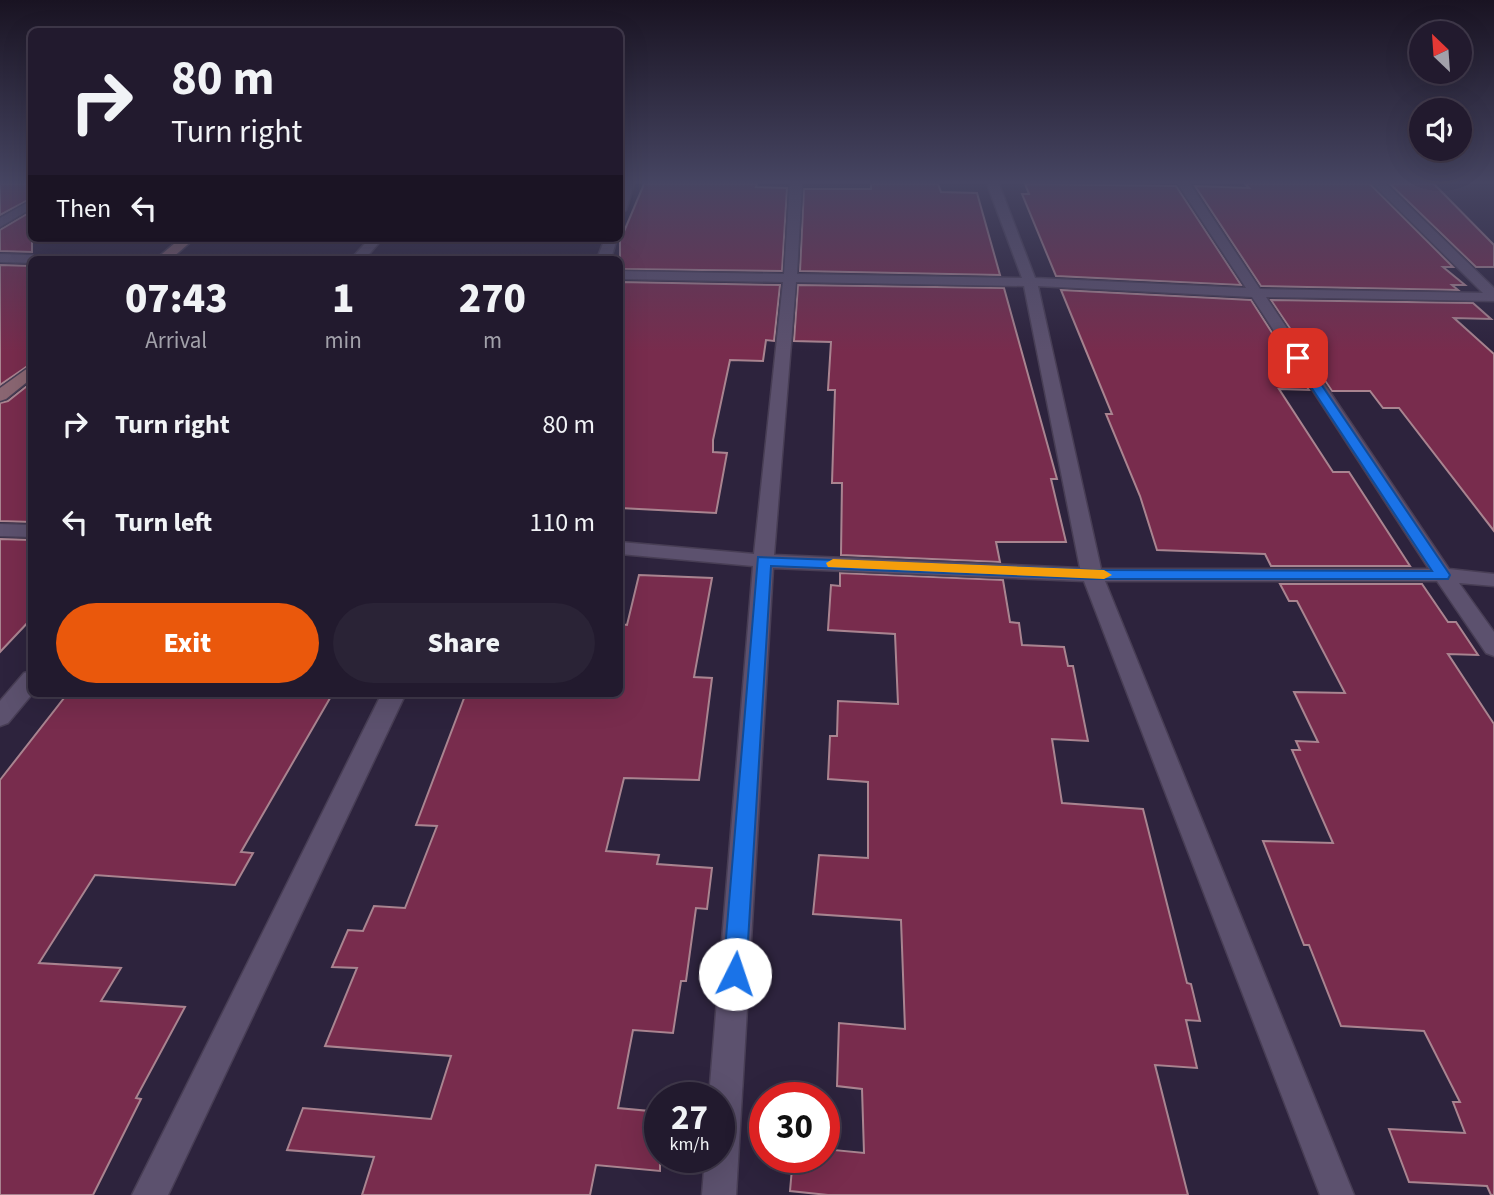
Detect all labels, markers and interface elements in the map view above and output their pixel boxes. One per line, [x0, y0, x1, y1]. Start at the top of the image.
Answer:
north arrow [1409, 21, 1472, 84]
map controls [1409, 21, 1472, 161]
text: 80 m [171, 44, 275, 114]
icon: right [56, 56, 147, 147]
button: sound [1409, 98, 1472, 161]
text: Turn right [171, 109, 302, 155]
icon: left [125, 189, 163, 227]
text: Then [56, 190, 111, 227]
text: 07:43 [125, 269, 228, 329]
text: 1 [332, 269, 354, 329]
text: 270 [459, 269, 526, 329]
text: Arrival [145, 324, 207, 357]
text: min [325, 324, 362, 357]
text: m [483, 324, 502, 357]
pin [1268, 328, 1328, 388]
icon: arrive [1279, 339, 1317, 377]
icon: right [56, 405, 94, 443]
text: Turn right [115, 406, 230, 443]
text: 80 m [542, 406, 595, 443]
icon: left [56, 503, 94, 541]
text: Turn left [115, 504, 212, 541]
text: 110 m [529, 504, 595, 541]
button: Exit [56, 603, 319, 683]
button: Share [333, 603, 595, 683]
position arrow [698, 937, 772, 1011]
speed limit sign: 30 [749, 1082, 840, 1173]
text: 27 [671, 1093, 708, 1143]
text: km/h [670, 1132, 709, 1157]

